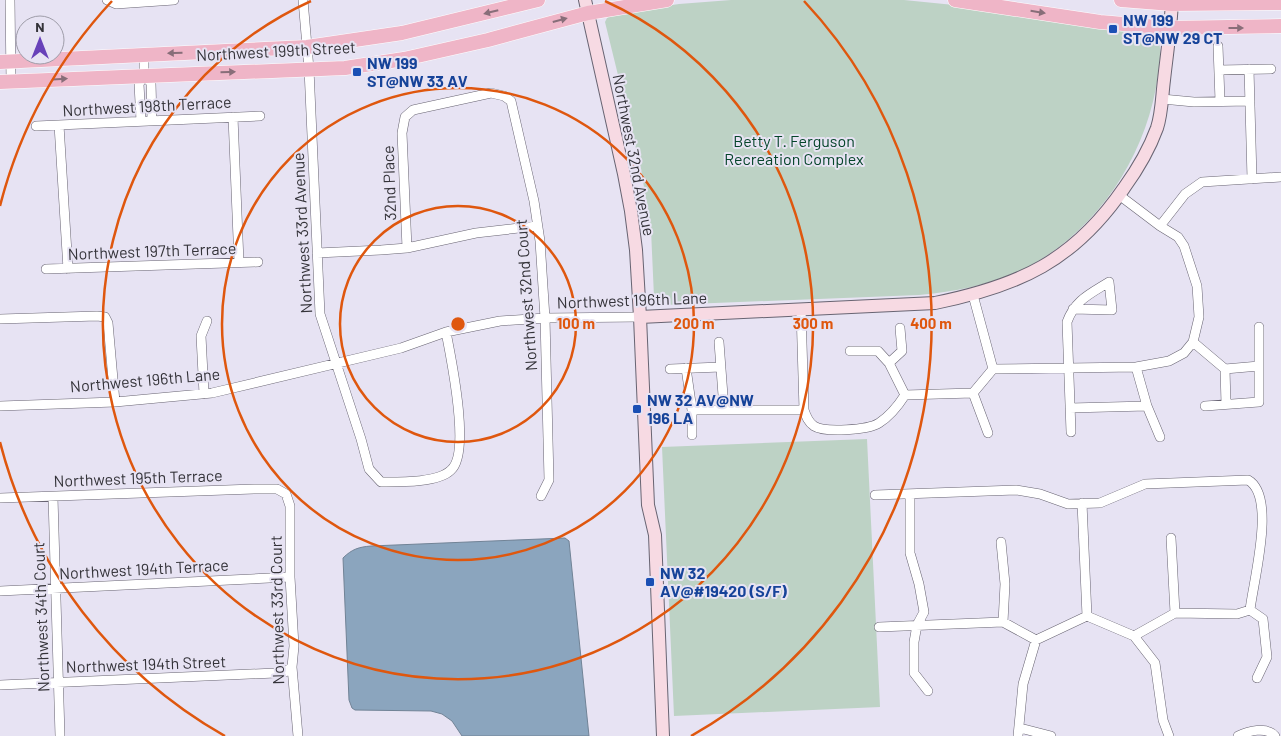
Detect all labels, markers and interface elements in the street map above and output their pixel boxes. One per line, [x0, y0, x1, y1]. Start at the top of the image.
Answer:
one-way arrow [483, 8, 499, 16]
one-way arrow [1031, 9, 1047, 17]
place label: NW 199 ST@NW 29 CT [1123, 10, 1222, 47]
north arrow [15, 15, 65, 65]
one-way arrow [553, 16, 568, 24]
text: N [35, 18, 45, 35]
marker: NW 199 ST@NW 29 CT [1107, 23, 1119, 35]
one-way arrow [1229, 24, 1245, 32]
street label: Northwest 199th Street [196, 37, 356, 64]
one-way arrow [166, 49, 182, 57]
place label: NW 199 ST@NW 33 AV [367, 53, 468, 90]
marker: NW 199 ST@NW 33 AV [351, 66, 363, 78]
one-way arrow [220, 67, 236, 75]
street label: Northwest 32nd Avenue [609, 72, 659, 237]
one-way arrow [52, 75, 68, 83]
street label: Northwest 198th Terrace [62, 92, 232, 119]
park label: Betty T. Ferguson Recreation Complex [724, 131, 864, 168]
street label: 32nd Place [378, 145, 399, 221]
street label: Northwest 33rd Avenue [288, 152, 315, 314]
street label: Northwest 32nd Court [511, 218, 540, 372]
street label: Northwest 197th Terrace [67, 238, 237, 263]
street label: Northwest 196th Lane [557, 287, 707, 312]
text: 100 m [557, 314, 595, 332]
text: 200 m [673, 314, 715, 332]
text: 300 m [793, 314, 833, 332]
text: 400 m [910, 314, 952, 332]
centre of rings [449, 315, 467, 333]
street label: Northwest 196th Lane [69, 363, 221, 396]
place label: NW 32 AV@NW 196 LA [647, 390, 754, 427]
marker: NW 32 AV@NW 196 LA [631, 403, 643, 415]
street label: Northwest 195th Terrace [53, 465, 223, 490]
street label: Northwest 33rd Court [266, 535, 287, 685]
street label: Northwest 34th Court [28, 542, 53, 692]
street label: Northwest 194th Terrace [59, 555, 229, 582]
place label: NW 32 AV@#19420 (S/F) [660, 563, 787, 600]
marker: NW 32 AV@#19420 (S/F) [644, 576, 656, 588]
street label: Northwest 194th Street [66, 651, 226, 676]

